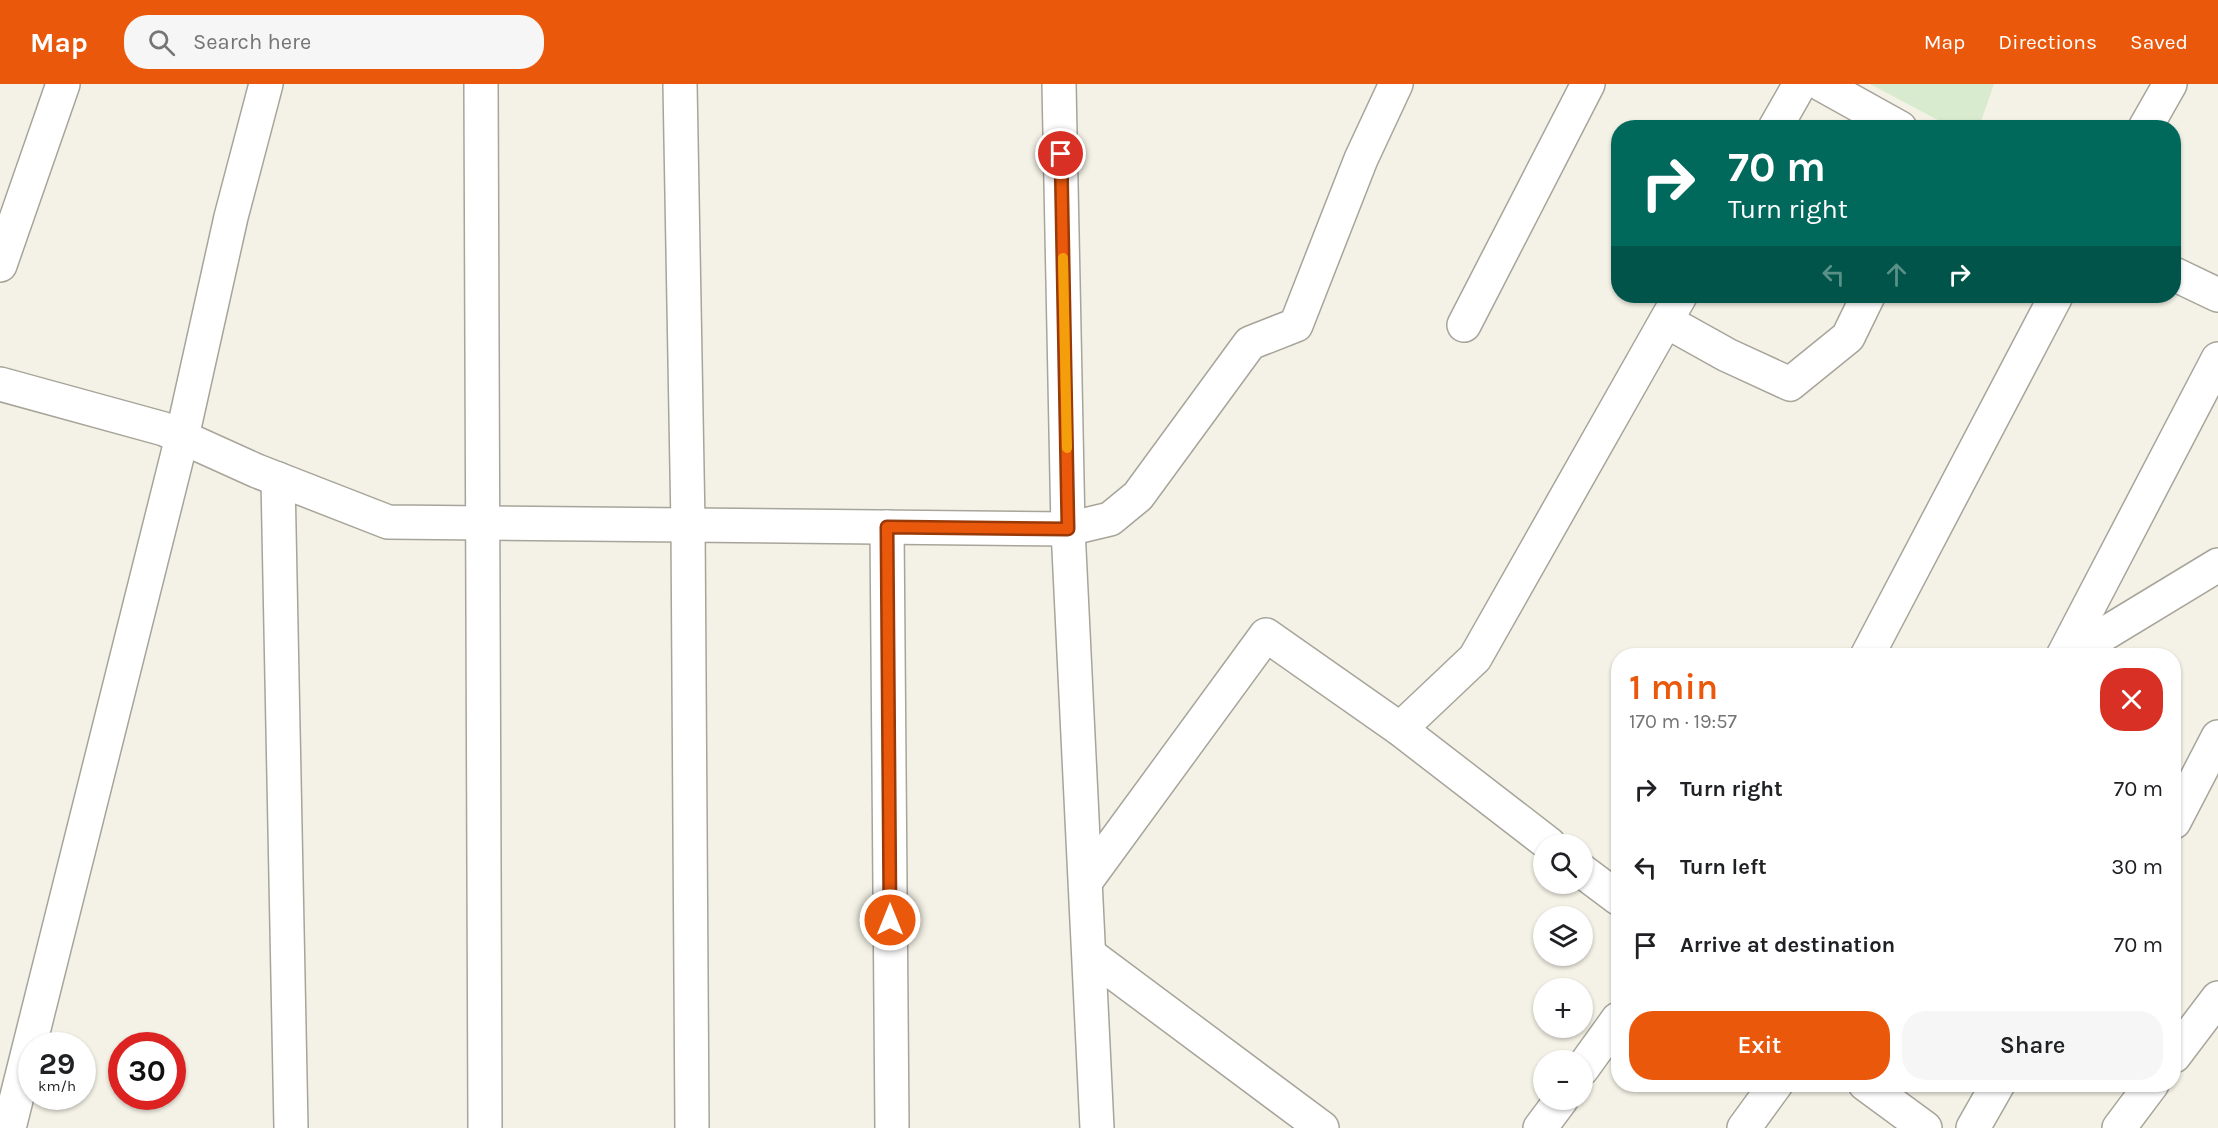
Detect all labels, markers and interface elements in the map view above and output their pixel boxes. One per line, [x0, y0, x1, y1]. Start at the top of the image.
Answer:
search box [124, 15, 544, 69]
text: Map [30, 26, 88, 59]
icon: search [145, 26, 178, 59]
text: Search here [193, 29, 311, 55]
text: Map [1924, 30, 1965, 54]
text: Directions [1998, 30, 2097, 54]
text: Saved [2130, 30, 2188, 54]
pin [1035, 128, 1086, 179]
icon: arrive [1044, 137, 1077, 170]
text: 70 m [1728, 142, 1826, 192]
icon: right [1629, 144, 1707, 222]
text: Turn right [1728, 193, 1848, 225]
icon: left [1817, 258, 1850, 291]
icon: ahead [1880, 258, 1913, 291]
icon: right [1943, 258, 1976, 291]
text: 1 min [1629, 666, 1718, 708]
button: close [2100, 668, 2163, 731]
text: 170 m · 19:57 [1629, 710, 1737, 733]
icon: right [1629, 773, 1662, 806]
text: Turn right [1680, 776, 1783, 802]
text: 70 m [2114, 776, 2163, 802]
map controls [1533, 834, 1593, 1110]
button: search [1533, 834, 1593, 894]
icon: left [1629, 851, 1662, 884]
text: Turn left [1680, 854, 1767, 880]
text: 30 m [2111, 854, 2163, 880]
position arrow [858, 888, 922, 952]
button: layers [1533, 906, 1593, 966]
icon: arrive [1629, 929, 1662, 962]
text: Arrive at destination [1680, 932, 1895, 958]
text: 70 m [2114, 932, 2163, 958]
button: + [1533, 978, 1593, 1038]
button: Exit [1629, 1011, 1890, 1080]
button: Share [1902, 1011, 2163, 1080]
speed limit sign: 30 [108, 1032, 186, 1110]
text: 29 [39, 1046, 75, 1082]
button: − [1533, 1050, 1593, 1110]
text: km/h [38, 1077, 76, 1095]

